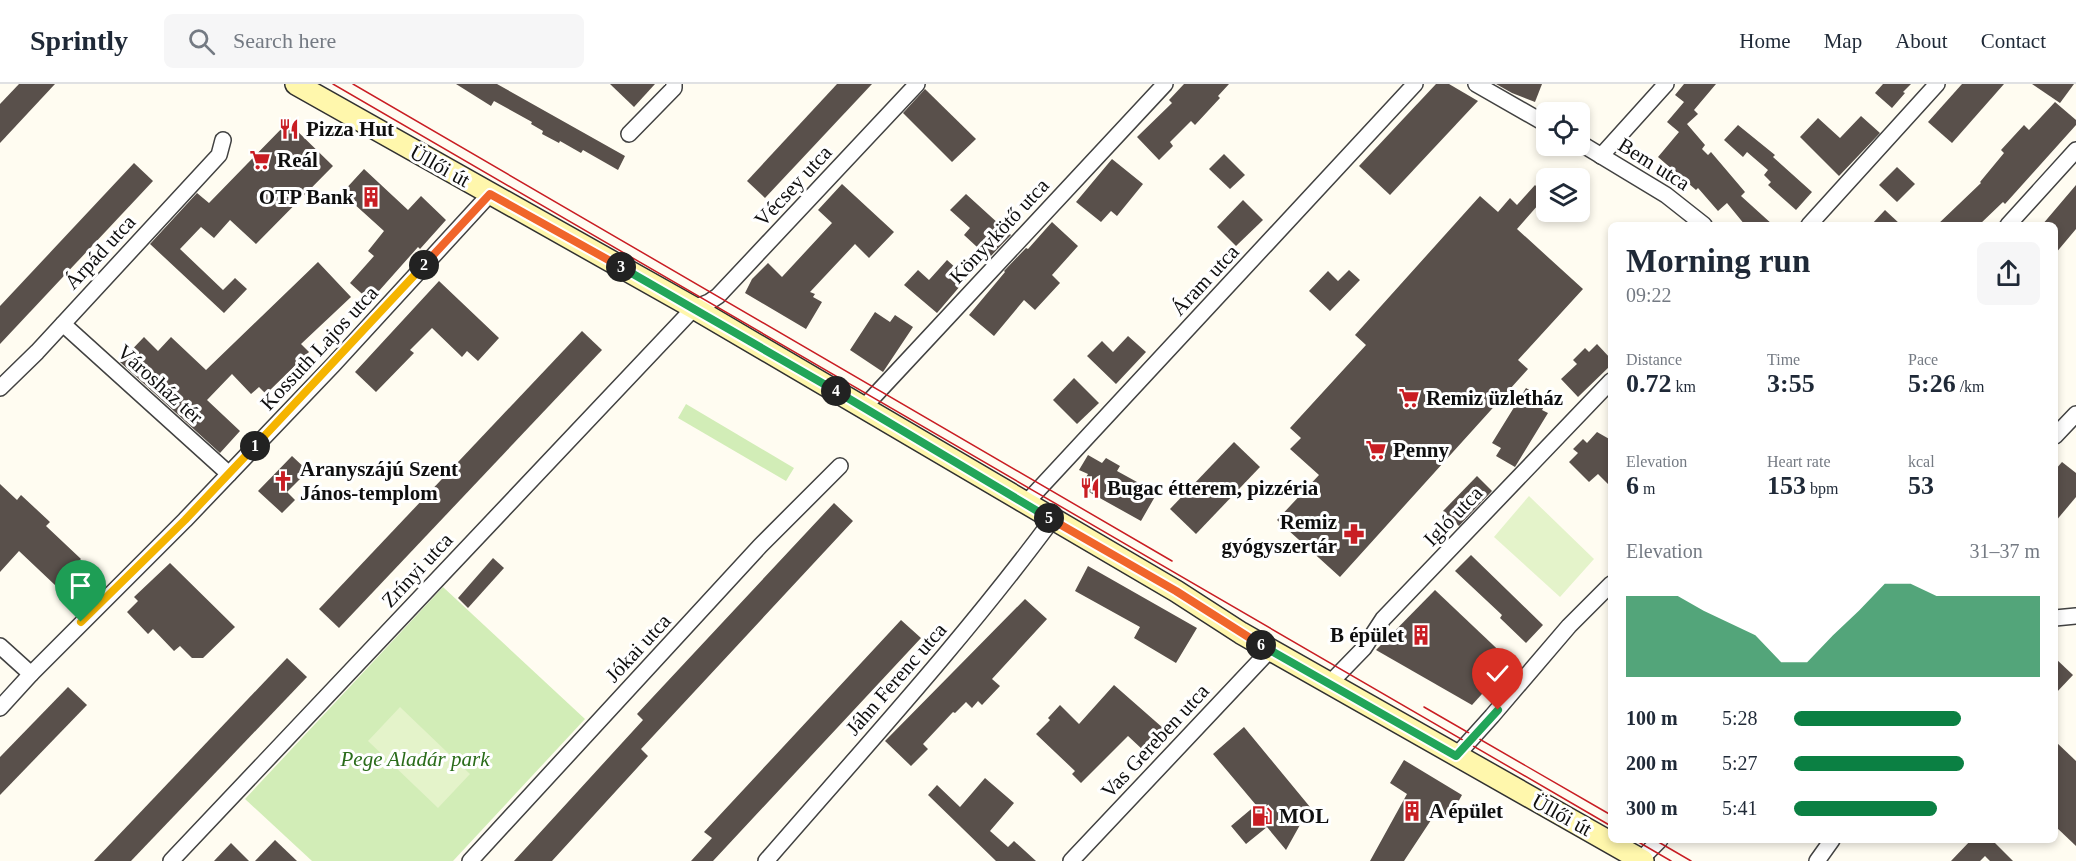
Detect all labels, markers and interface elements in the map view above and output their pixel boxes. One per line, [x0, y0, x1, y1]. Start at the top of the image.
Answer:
search box [164, 14, 584, 68]
text: Sprintly [30, 25, 128, 56]
icon: search [185, 25, 218, 58]
text: Search here [233, 28, 336, 53]
text: Home [1739, 29, 1791, 53]
text: Map [1824, 29, 1862, 53]
text: About [1895, 29, 1948, 53]
text: Contact [1981, 29, 2046, 53]
map controls [1536, 102, 1590, 222]
button: locate [1536, 102, 1590, 156]
restaurant icon: Pizza Hut [277, 117, 301, 141]
place label: Pizza Hut [306, 117, 394, 141]
street label: Bem utca [1614, 133, 1695, 196]
street label: Üllői út [406, 140, 474, 192]
street label: Vécsey utca [749, 140, 837, 231]
supermarket icon: Reál [248, 148, 272, 172]
place label: Reál [277, 148, 318, 172]
button: layers [1536, 168, 1590, 222]
street label: Könyvkötő utca [944, 173, 1054, 288]
place label: OTP Bank [259, 185, 354, 209]
building icon: OTP Bank [359, 185, 383, 209]
street label: Árpád utca [60, 209, 141, 294]
street label: Áram utca [1166, 239, 1244, 320]
button: share [1977, 242, 2040, 305]
text: Morning run [1626, 243, 1810, 279]
pin: 2 [409, 250, 439, 280]
pin: 3 [606, 252, 636, 282]
text: 2 [420, 256, 428, 273]
text: 3 [617, 258, 625, 275]
street label: Kossuth Lajos utca [255, 280, 383, 415]
text: 09:22 [1626, 284, 1672, 306]
street label: Városház tér [112, 339, 208, 429]
text: Distance [1626, 351, 1682, 368]
text: Time [1767, 351, 1800, 368]
text: Pace [1908, 351, 1938, 368]
text: 0.72 [1626, 369, 1672, 398]
text: 3:55 [1767, 369, 1815, 398]
text: 5:26 [1908, 369, 1956, 398]
pin: 4 [821, 376, 851, 406]
text: km [1672, 378, 1696, 395]
text: /km [1956, 378, 1985, 395]
text: 4 [832, 382, 840, 399]
supermarket icon: Remiz üzletház [1397, 386, 1421, 410]
place label: Remiz üzletház [1426, 386, 1563, 410]
pin: 1 [240, 431, 270, 461]
text: 1 [251, 437, 259, 454]
supermarket icon: Penny [1364, 438, 1388, 462]
place label: Penny [1393, 438, 1450, 462]
text: Elevation [1626, 453, 1687, 470]
text: Heart rate [1767, 453, 1831, 470]
text: kcal [1908, 453, 1935, 470]
place label: Aranyszájú Szent János-templom [300, 457, 458, 505]
church icon: Aranyszájú Szent János-templom [271, 469, 295, 493]
text: 6 [1626, 471, 1639, 500]
text: 153 [1767, 471, 1806, 500]
text: 53 [1908, 471, 1934, 500]
restaurant icon: Bugac étterem, pizzéria [1078, 476, 1102, 500]
place label: Bugac étterem, pizzéria [1107, 476, 1319, 500]
text: m [1639, 480, 1655, 497]
text: bpm [1806, 480, 1838, 497]
street label: Igló utca [1419, 481, 1488, 551]
pin: 5 [1034, 503, 1064, 533]
text: 5 [1045, 509, 1053, 526]
place label: Remiz gyógyszertár [1222, 510, 1337, 558]
pharmacy icon: Remiz gyógyszertár [1342, 522, 1366, 546]
street label: Zrínyi utca [377, 527, 458, 612]
text: Elevation [1626, 540, 1703, 562]
text: 31–37 m [1969, 540, 2040, 562]
pin [55, 560, 106, 622]
icon: arrive [64, 569, 97, 602]
street label: Jókai utca [600, 608, 676, 687]
street label: Jáhn Ferenc utca [841, 617, 952, 740]
place label: B épület [1330, 623, 1404, 647]
building icon: B épület [1409, 623, 1433, 647]
pin: 6 [1246, 630, 1276, 660]
text: 6 [1257, 636, 1265, 653]
pin [1472, 648, 1523, 710]
icon: check [1481, 657, 1514, 690]
street label: Vas Gereben utca [1096, 679, 1214, 803]
text: 100 m [1626, 707, 1678, 729]
text: 5:28 [1722, 707, 1758, 729]
park label: Pege Aladár park [340, 747, 490, 771]
text: 200 m [1626, 752, 1678, 774]
text: 5:27 [1722, 752, 1758, 774]
street label: Üllői út [1528, 789, 1596, 841]
text: 300 m [1626, 797, 1678, 819]
text: 5:41 [1722, 797, 1758, 819]
building icon: A épület [1400, 799, 1424, 823]
place label: A épület [1429, 799, 1503, 823]
fuel station icon: MOL [1250, 804, 1274, 828]
place label: MOL [1279, 804, 1329, 828]

